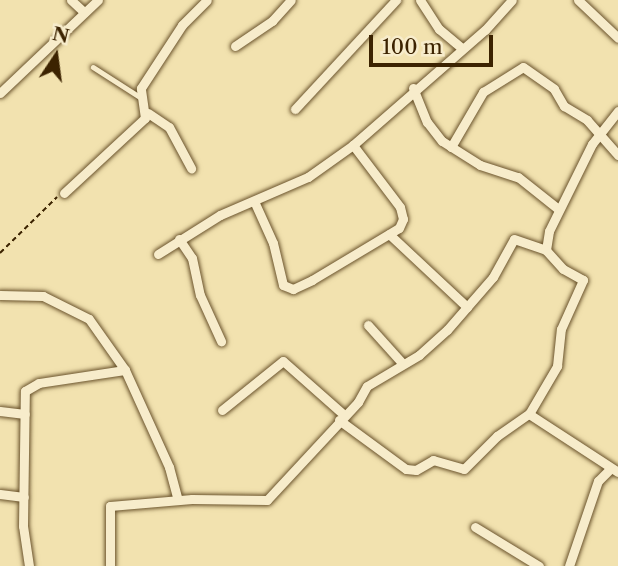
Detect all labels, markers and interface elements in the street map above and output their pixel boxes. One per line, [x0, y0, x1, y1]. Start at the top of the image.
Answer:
north arrow [21, 21, 91, 91]
scale bar [373, 21, 497, 65]
text: N [50, 22, 71, 48]
text: 100 m [382, 34, 443, 59]

